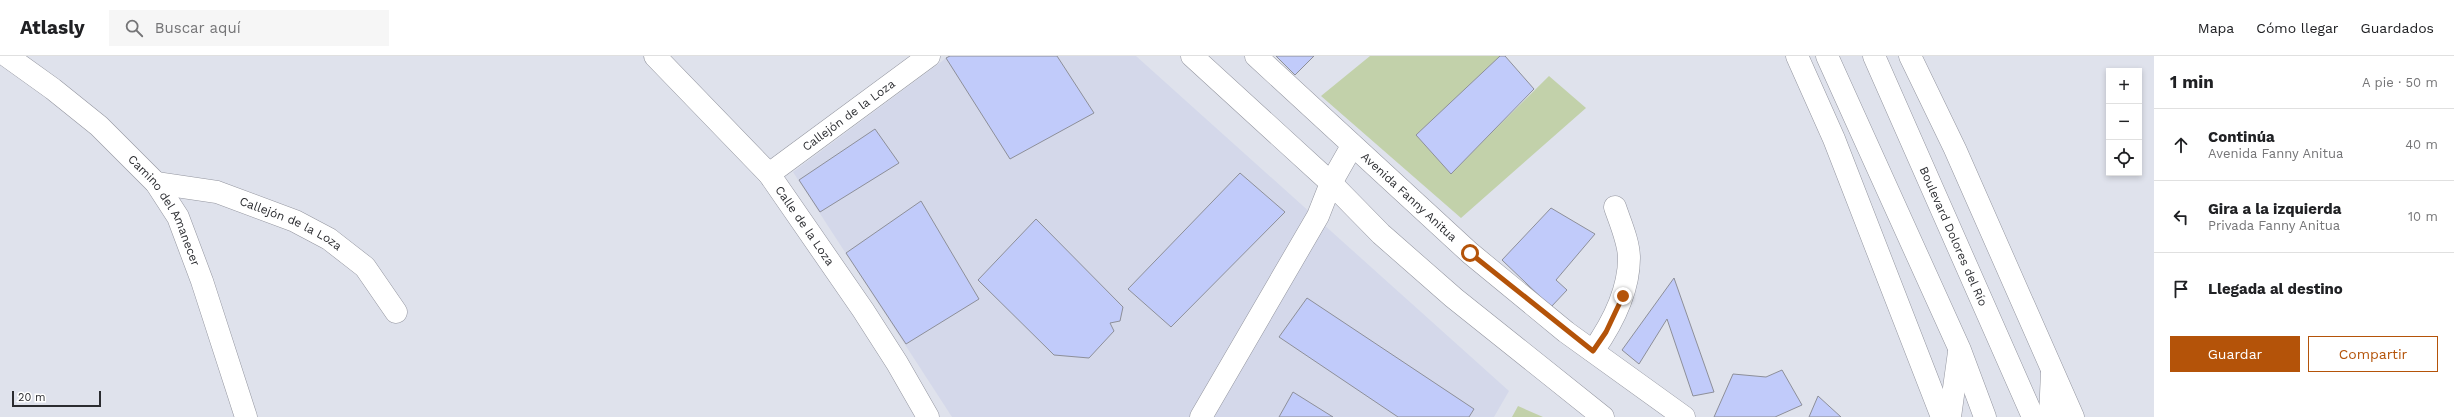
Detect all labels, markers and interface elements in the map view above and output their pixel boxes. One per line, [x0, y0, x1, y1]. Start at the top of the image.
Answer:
search box [109, 10, 389, 46]
text: Atlasly [20, 16, 85, 39]
icon: search [123, 17, 145, 39]
text: Buscar aquí [155, 19, 241, 37]
text: Mapa [2198, 20, 2234, 36]
text: Cómo llegar [2256, 20, 2339, 36]
text: Guardados [2361, 20, 2434, 36]
map controls [2106, 68, 2142, 176]
button: + [2106, 68, 2142, 104]
text: 1 min [2170, 72, 2214, 92]
text: A pie · 50 m [2362, 75, 2438, 90]
street label: Callejón de la Loza [800, 76, 898, 154]
button: − [2106, 104, 2142, 140]
text: Continúa [2208, 128, 2275, 146]
icon: ahead [2170, 134, 2192, 156]
text: 40 m [2405, 137, 2438, 152]
button: locate [2106, 140, 2142, 176]
text: Avenida Fanny Anitua [2208, 146, 2343, 161]
street label: Avenida Fanny Anitua [1358, 149, 1460, 245]
street label: Camino del Amanecer [125, 152, 203, 268]
street label: Boulevard Dolores del Río [1917, 164, 1990, 308]
street label: Calle de la Loza [772, 183, 837, 268]
street label: Callejón de la Loza [238, 194, 345, 253]
text: Gira a la izquierda [2208, 200, 2341, 218]
icon: left [2170, 206, 2192, 228]
text: 10 m [2408, 209, 2438, 224]
text: Privada Fanny Anitua [2208, 218, 2340, 233]
route start [1461, 244, 1479, 262]
icon: arrive [2170, 278, 2192, 300]
text: Llegada al destino [2208, 280, 2343, 298]
route end [1614, 287, 1632, 305]
button: Guardar [2170, 336, 2300, 372]
button: Compartir [2308, 336, 2438, 372]
scale bar [12, 389, 101, 408]
text: 20 m [18, 391, 46, 404]

